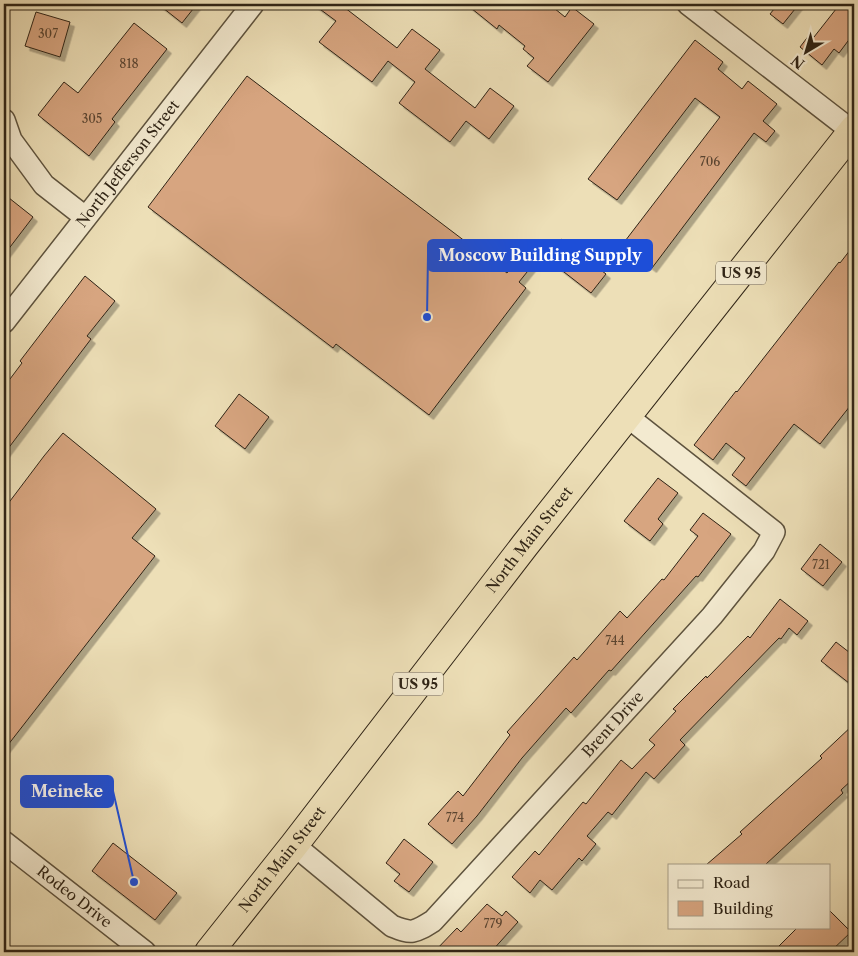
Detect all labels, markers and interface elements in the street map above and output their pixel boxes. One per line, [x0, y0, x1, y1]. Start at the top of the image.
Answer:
house number: 307 [38, 26, 58, 41]
north arrow [780, 28, 830, 78]
text: N [788, 51, 808, 73]
house number: 818 [119, 56, 139, 71]
street label: North Jefferson Street [72, 95, 184, 231]
house number: 305 [82, 111, 102, 126]
house number: 706 [700, 154, 720, 169]
callout: Moscow Building Supply [428, 240, 652, 271]
text: Moscow Building Supply [438, 245, 643, 265]
road number: US 95 [716, 262, 766, 284]
street label: North Main Street [482, 482, 577, 597]
house number: 721 [812, 557, 830, 572]
house number: 744 [605, 633, 625, 648]
road number: US 95 [393, 672, 443, 696]
street label: Brent Drive [578, 687, 647, 761]
callout: Meineke [21, 776, 113, 807]
text: Meineke [31, 781, 103, 801]
street label: North Main Street [234, 802, 330, 916]
house number: 774 [446, 810, 464, 825]
street label: Rodeo Drive [33, 861, 116, 931]
legend [668, 864, 830, 928]
text: Road [713, 873, 750, 892]
text: Building [713, 899, 773, 918]
house number: 779 [484, 916, 502, 931]

